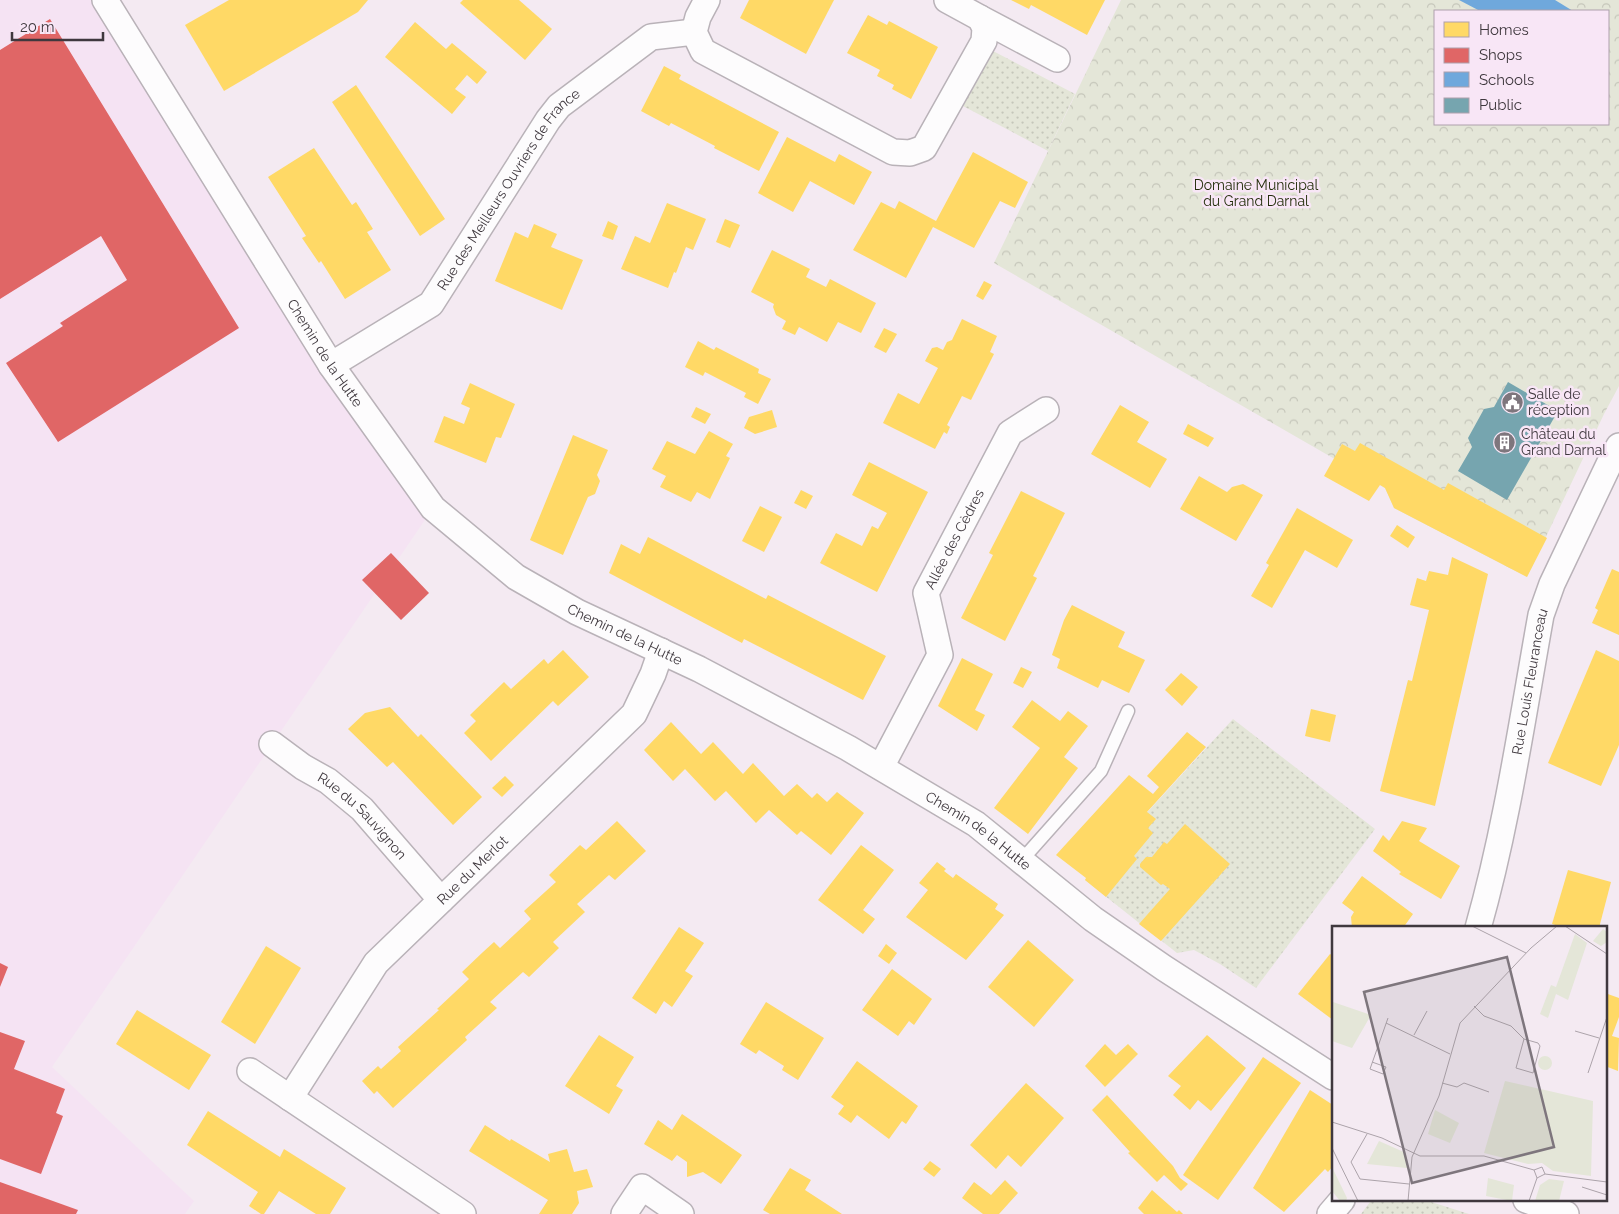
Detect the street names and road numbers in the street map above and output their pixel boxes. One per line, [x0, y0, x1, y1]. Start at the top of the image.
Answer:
street label: Rue des Meilleurs Ouvriers de France [434, 85, 583, 293]
street label: Chemin de la Hutte [284, 296, 366, 410]
street label: Allée des Cèdres [921, 486, 987, 592]
street label: Chemin de la Hutte [564, 600, 685, 668]
street label: Rue Louis Fleuranceau [1509, 606, 1551, 756]
street label: Rue du Sauvignon [315, 769, 410, 862]
street label: Chemin de la Hutte [923, 788, 1034, 873]
street label: Rue du Merlot [434, 832, 511, 908]

